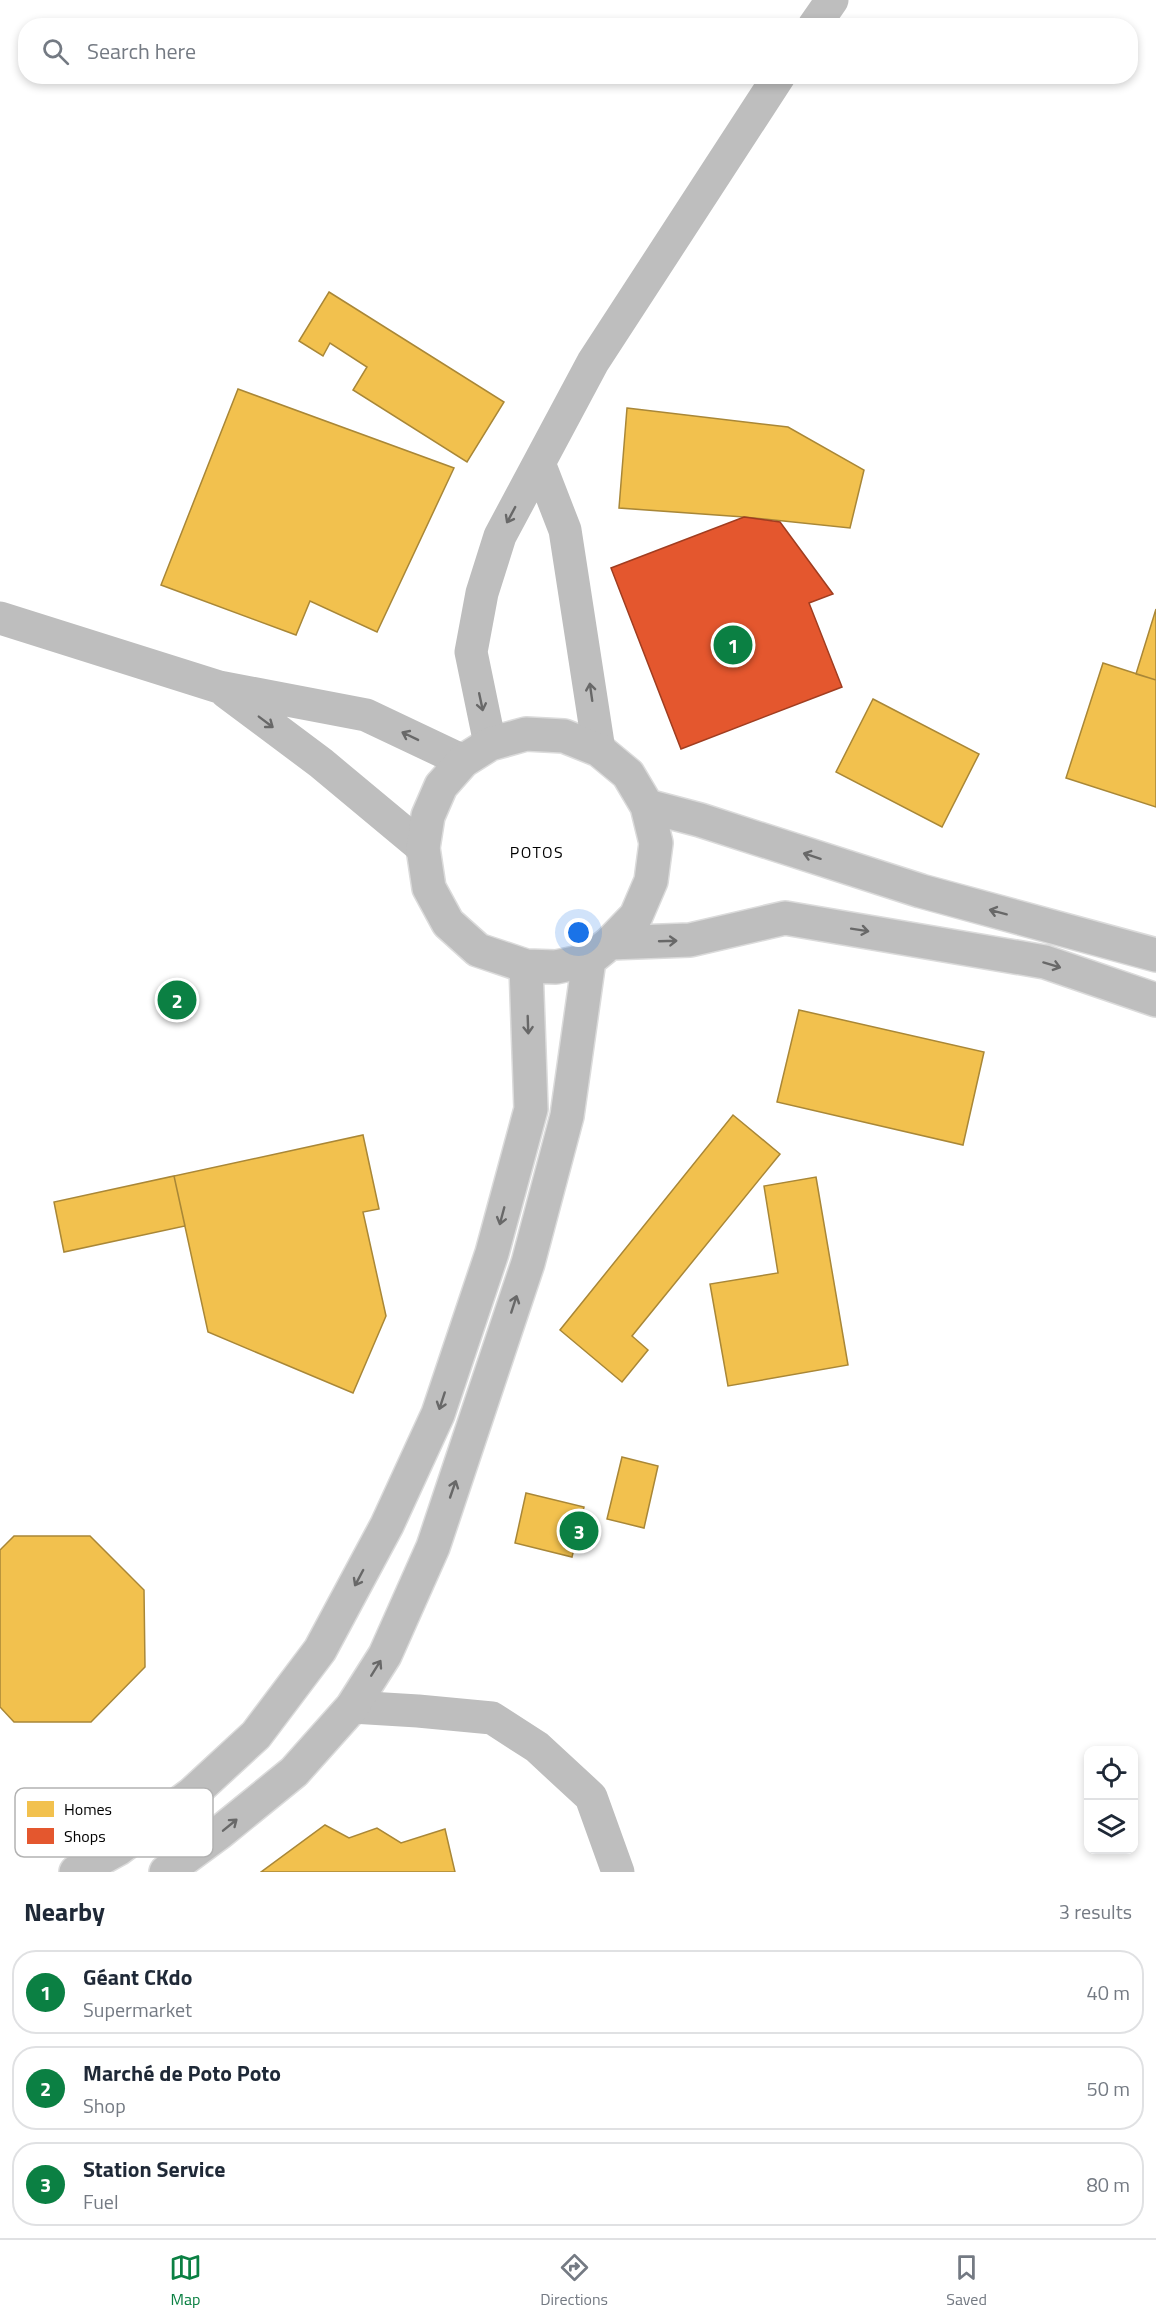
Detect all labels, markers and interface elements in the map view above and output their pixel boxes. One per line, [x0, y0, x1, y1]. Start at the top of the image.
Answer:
search box [18, 18, 1138, 84]
text: Search here [87, 34, 196, 68]
icon: search [39, 35, 72, 68]
one-way arrow [505, 506, 517, 523]
pin: 1 [714, 622, 752, 668]
one-way arrow [585, 683, 596, 702]
one-way arrow [476, 692, 488, 711]
one-way arrow [258, 716, 274, 729]
one-way arrow [401, 730, 419, 742]
district label: POTOS [510, 840, 564, 864]
one-way arrow [803, 850, 822, 861]
one-way arrow [989, 906, 1008, 917]
your location [564, 918, 593, 947]
one-way arrow [850, 925, 869, 936]
one-way arrow [658, 935, 678, 946]
one-way arrow [1042, 960, 1061, 971]
pin: 2 [158, 978, 196, 1022]
one-way arrow [522, 1014, 534, 1034]
one-way arrow [496, 1206, 507, 1225]
one-way arrow [510, 1295, 521, 1314]
one-way arrow [436, 1391, 447, 1410]
one-way arrow [448, 1481, 459, 1499]
pin: 3 [560, 1508, 598, 1553]
one-way arrow [353, 1568, 364, 1586]
one-way arrow [370, 1660, 383, 1677]
map controls [1084, 1746, 1138, 1854]
button: locate [1084, 1746, 1138, 1800]
legend [15, 1788, 213, 1857]
text: Homes [64, 1797, 112, 1821]
button: layers [1084, 1800, 1138, 1854]
one-way arrow [222, 1818, 238, 1831]
text: Shops [64, 1824, 106, 1848]
text: Nearby [24, 1892, 105, 1931]
text: 3 results [1059, 1896, 1132, 1927]
text: Géant CKdo [83, 1960, 192, 1994]
text: 1 [40, 1977, 51, 2008]
text: 40 m [1086, 1977, 1130, 2008]
text: Supermarket [83, 1994, 192, 2025]
text: Marché de Poto Poto [83, 2056, 281, 2090]
text: 2 [40, 2073, 51, 2104]
text: 50 m [1086, 2073, 1130, 2104]
text: Shop [83, 2090, 126, 2121]
text: Station Service [83, 2152, 225, 2186]
text: 3 [40, 2169, 51, 2200]
text: 80 m [1086, 2169, 1130, 2200]
text: Fuel [83, 2186, 119, 2217]
tab: Map [169, 2251, 202, 2311]
tab: Directions [540, 2251, 608, 2311]
tab: Saved [946, 2251, 987, 2311]

